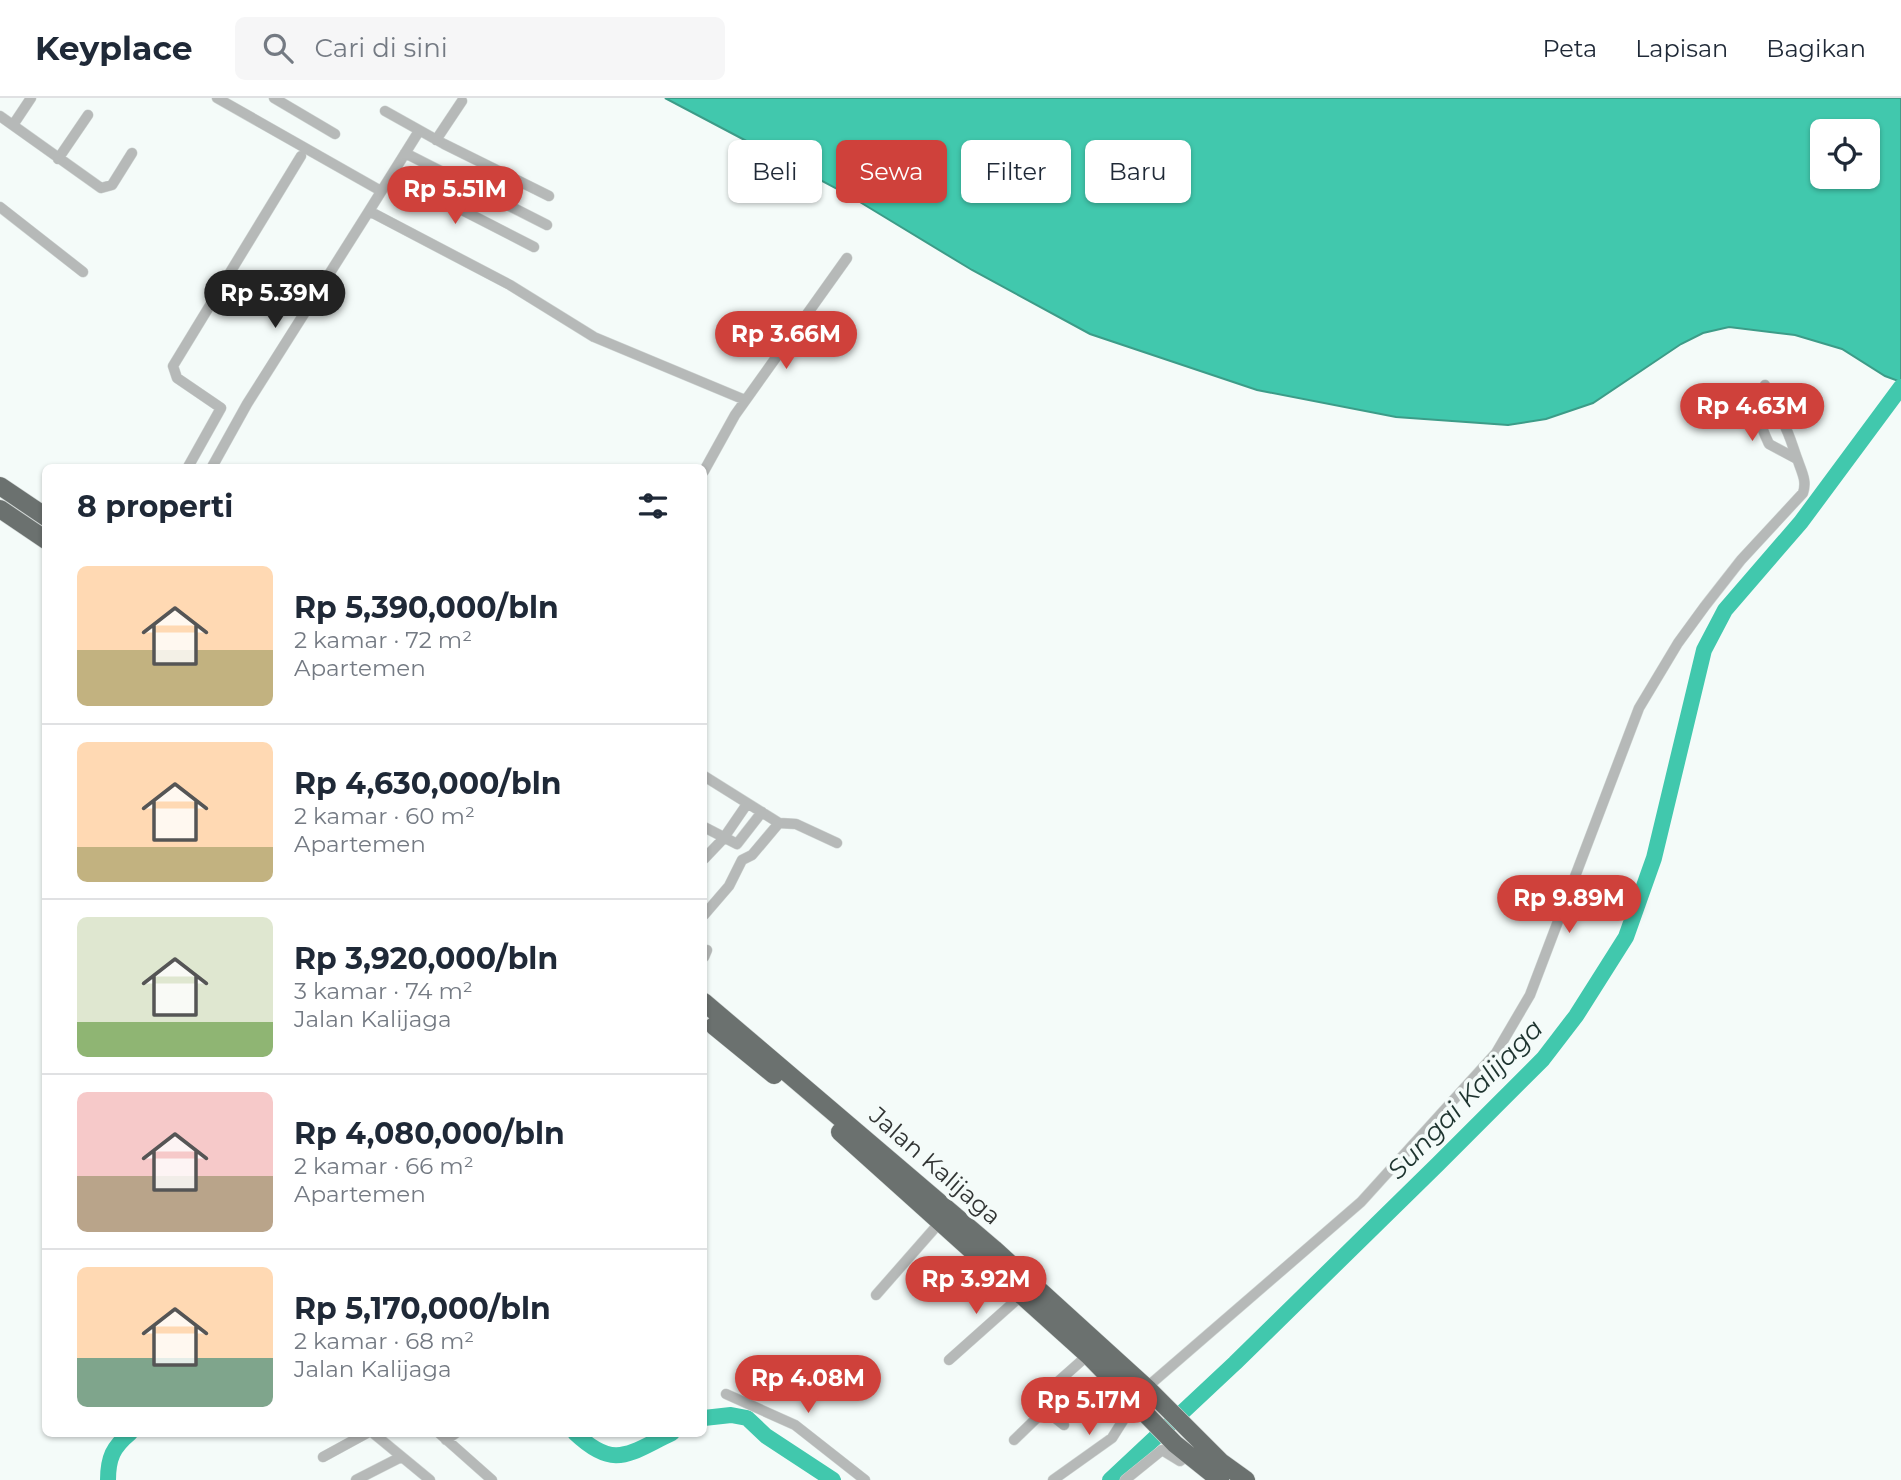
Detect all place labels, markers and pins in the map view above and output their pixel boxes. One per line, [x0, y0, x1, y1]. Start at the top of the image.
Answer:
pin: Rp 5.51M [383, 166, 527, 226]
pin: Rp 5.39M [203, 271, 347, 330]
pin: Rp 3.66M [714, 312, 858, 371]
pin: Rp 4.63M [1680, 384, 1824, 443]
pin: Rp 9.89M [1497, 876, 1641, 935]
pin: Rp 3.92M [904, 1256, 1048, 1316]
pin: Rp 4.08M [736, 1356, 880, 1415]
pin: Rp 5.17M [1017, 1378, 1161, 1437]

